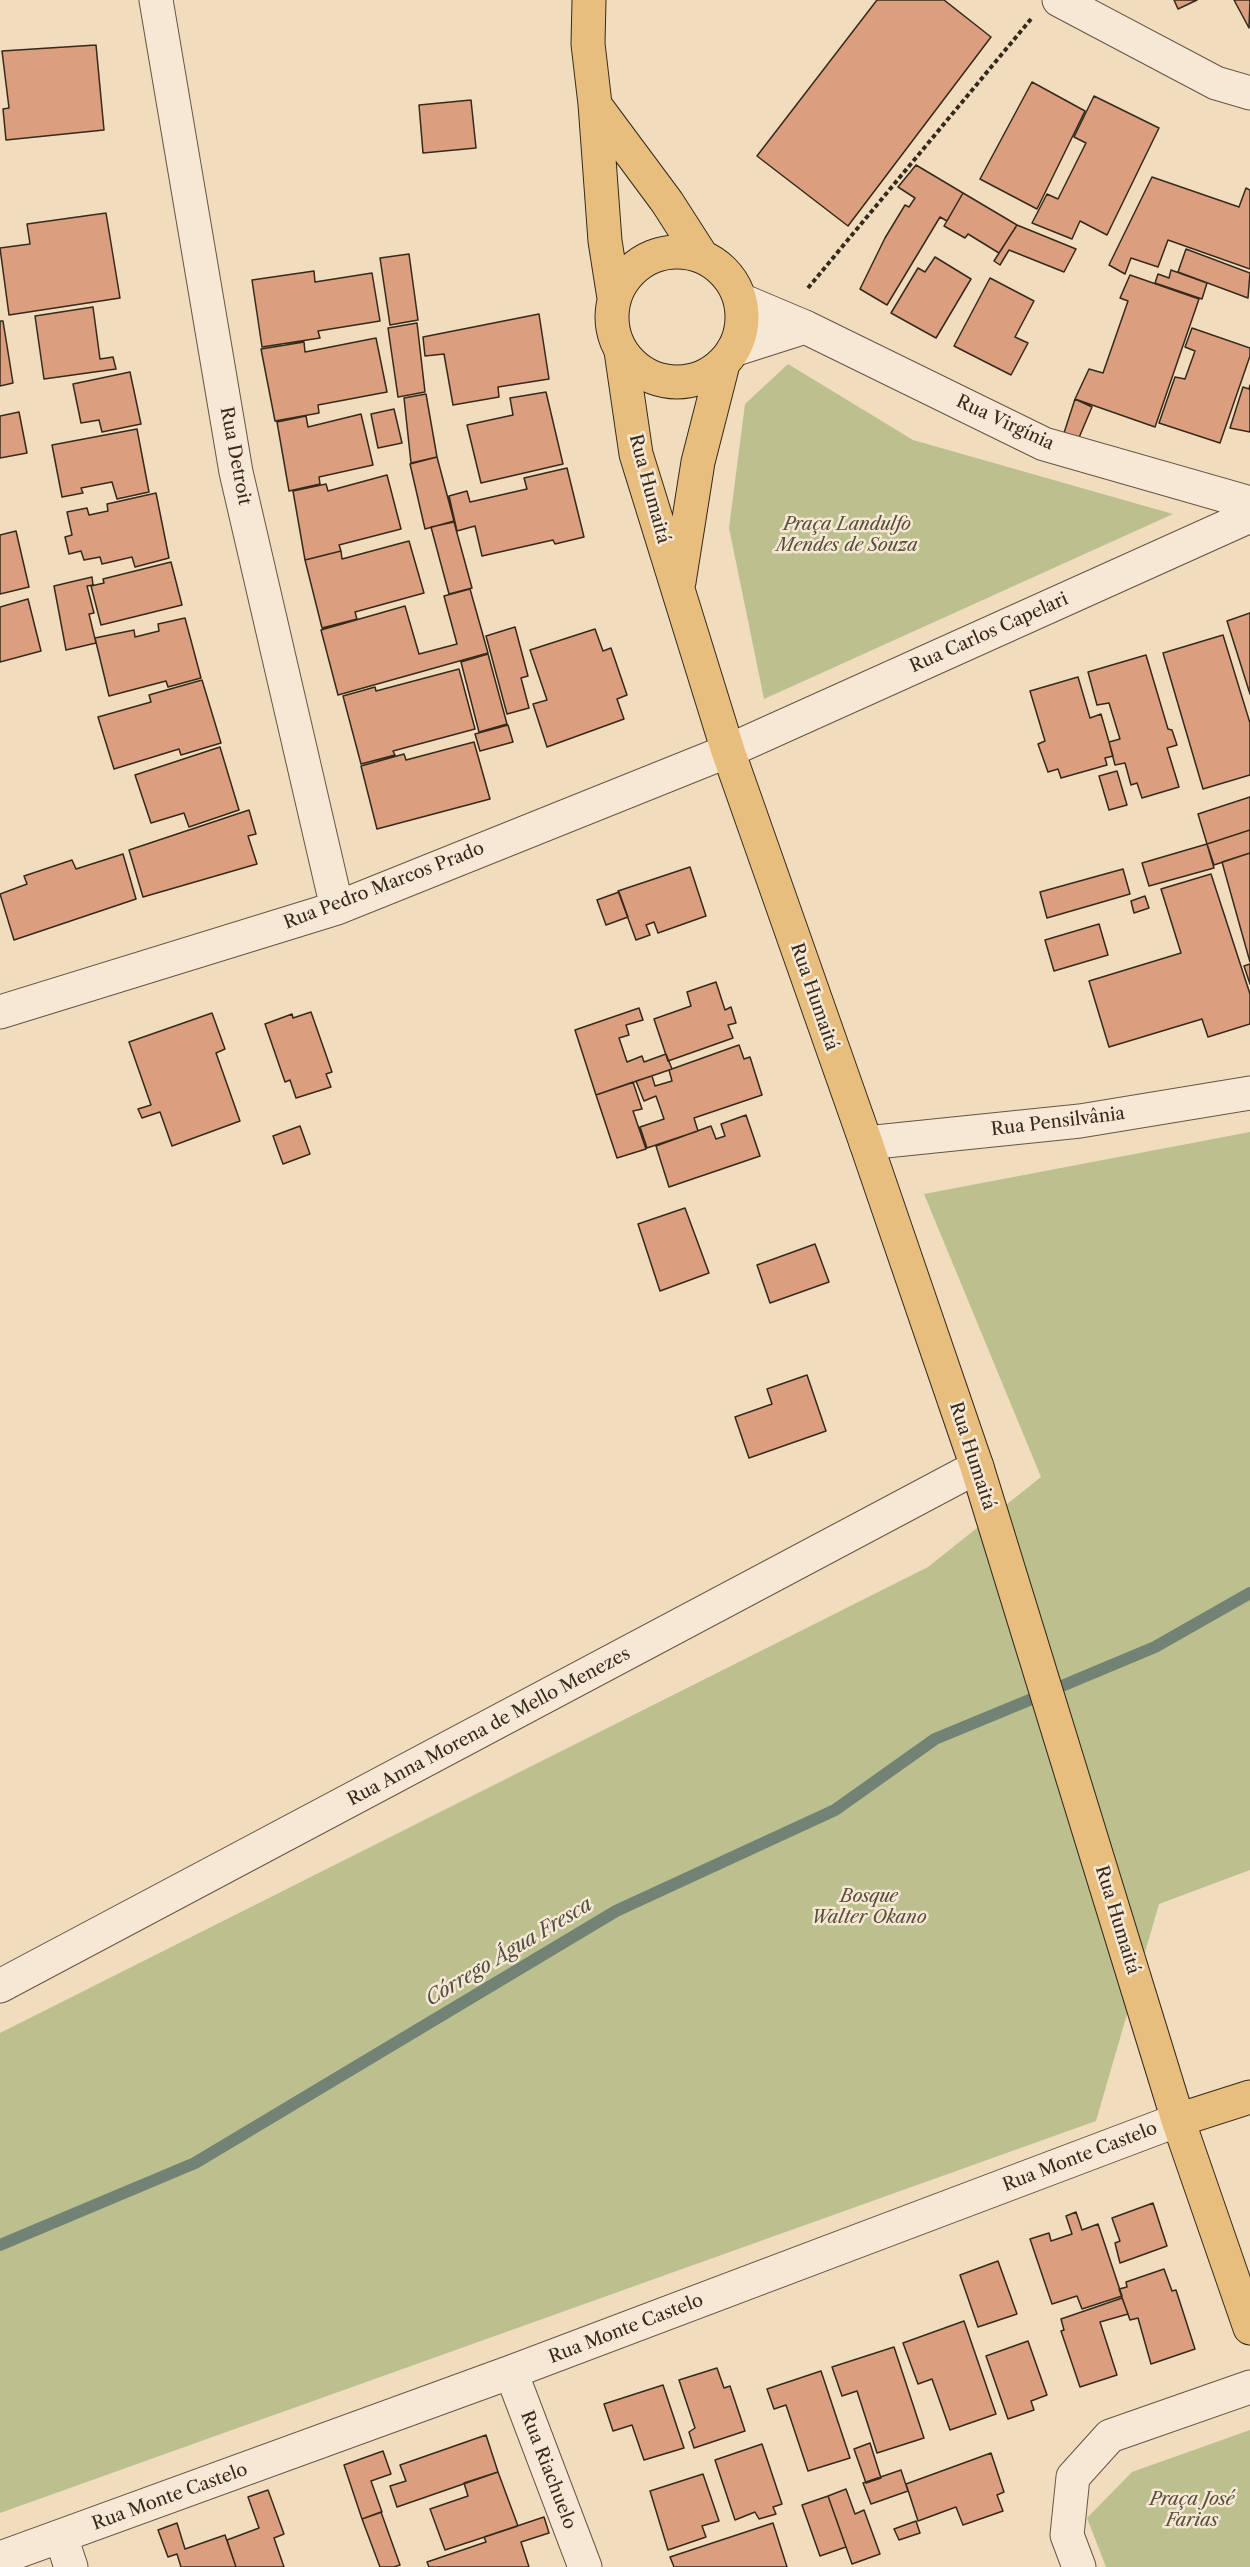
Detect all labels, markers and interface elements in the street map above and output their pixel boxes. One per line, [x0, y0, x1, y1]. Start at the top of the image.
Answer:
street label: Rua Virgínia [953, 391, 1057, 455]
street label: Rua Detroit [215, 405, 255, 507]
street label: Rua Humaitá [624, 432, 674, 546]
park label: Praça Landulfo Mendes de Souza [776, 514, 918, 556]
street label: Rua Carlos Capelari [907, 588, 1071, 678]
street label: Rua Pedro Marcos Prado [281, 838, 487, 934]
street label: Rua Humaitá [786, 940, 842, 1054]
street label: Rua Pensilvânia [990, 1103, 1126, 1141]
street label: Rua Humaitá [944, 1399, 1000, 1513]
street label: Rua Anna Morena de Mello Menezes [344, 1643, 634, 1811]
street label: Rua Humaitá [1090, 1863, 1144, 1977]
park label: Bosque Walter Okano [811, 1886, 927, 1928]
water label: Córrego Água Fresca [421, 1893, 597, 2011]
street label: Rua Monte Castelo [1000, 2118, 1160, 2196]
street label: Rua Monte Castelo [546, 2290, 706, 2368]
street label: Rua Riachuelo [516, 2408, 580, 2532]
street label: Rua Monte Castelo [89, 2459, 251, 2535]
park label: Praça José Farias [1149, 2489, 1235, 2532]

